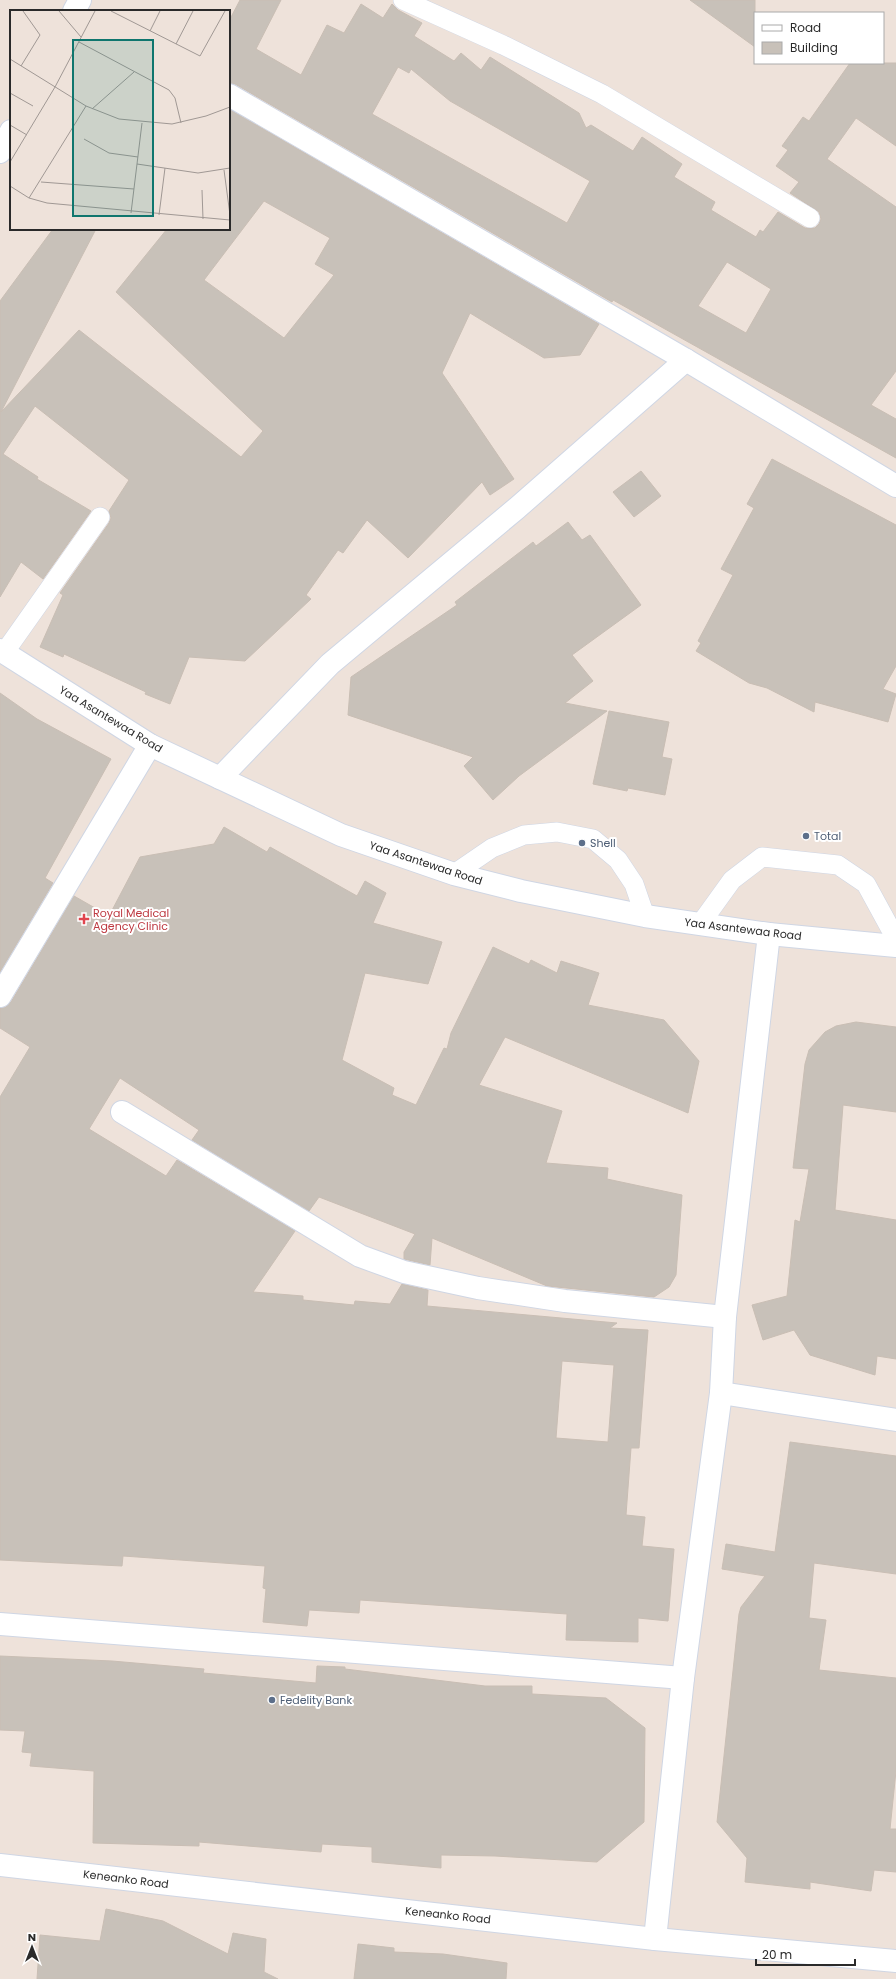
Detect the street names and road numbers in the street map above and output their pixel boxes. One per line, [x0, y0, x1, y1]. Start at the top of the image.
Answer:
street label: Yaa Asantewaa Road [56, 682, 166, 756]
street label: Yaa Asantewaa Road [367, 837, 485, 889]
street label: Yaa Asantewaa Road [683, 914, 803, 944]
street label: Keneanko Road [82, 1866, 170, 1892]
street label: Keneanko Road [404, 1903, 492, 1927]

